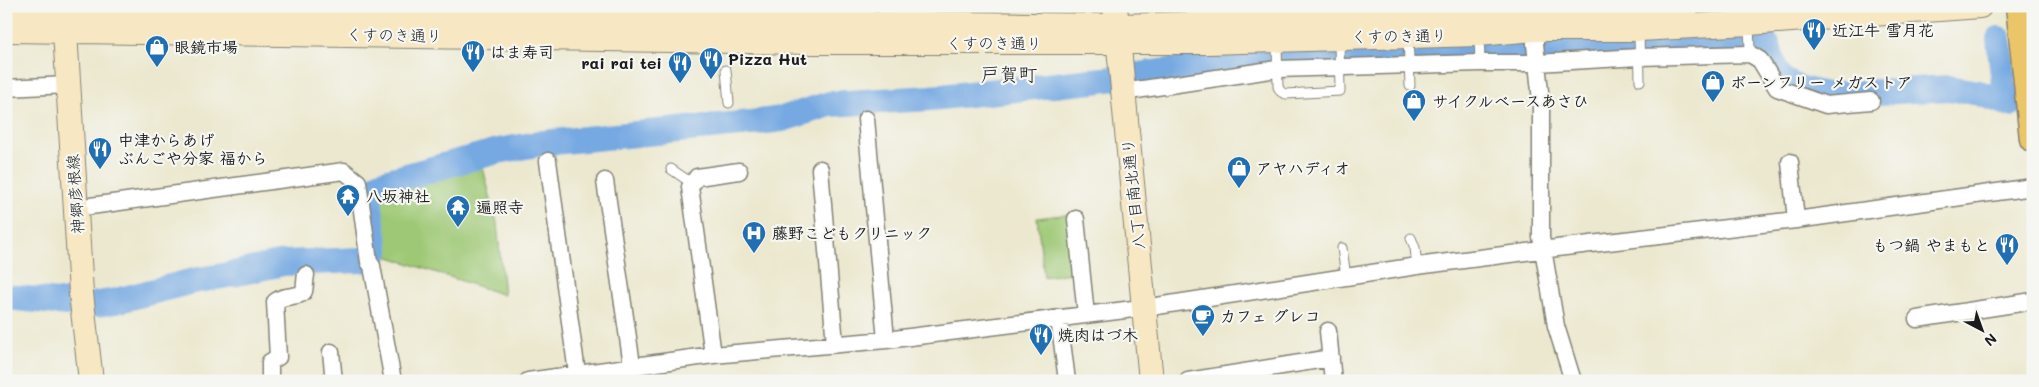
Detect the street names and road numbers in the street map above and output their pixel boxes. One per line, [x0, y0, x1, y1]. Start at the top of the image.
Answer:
street label: くすのき通り [346, 23, 442, 46]
street label: くすのき通り [1351, 24, 1447, 47]
street label: くすのき通り [946, 32, 1042, 53]
street label: 八丁目南北通り [1116, 137, 1149, 251]
street label: 神郷彦根線 [61, 153, 88, 235]

